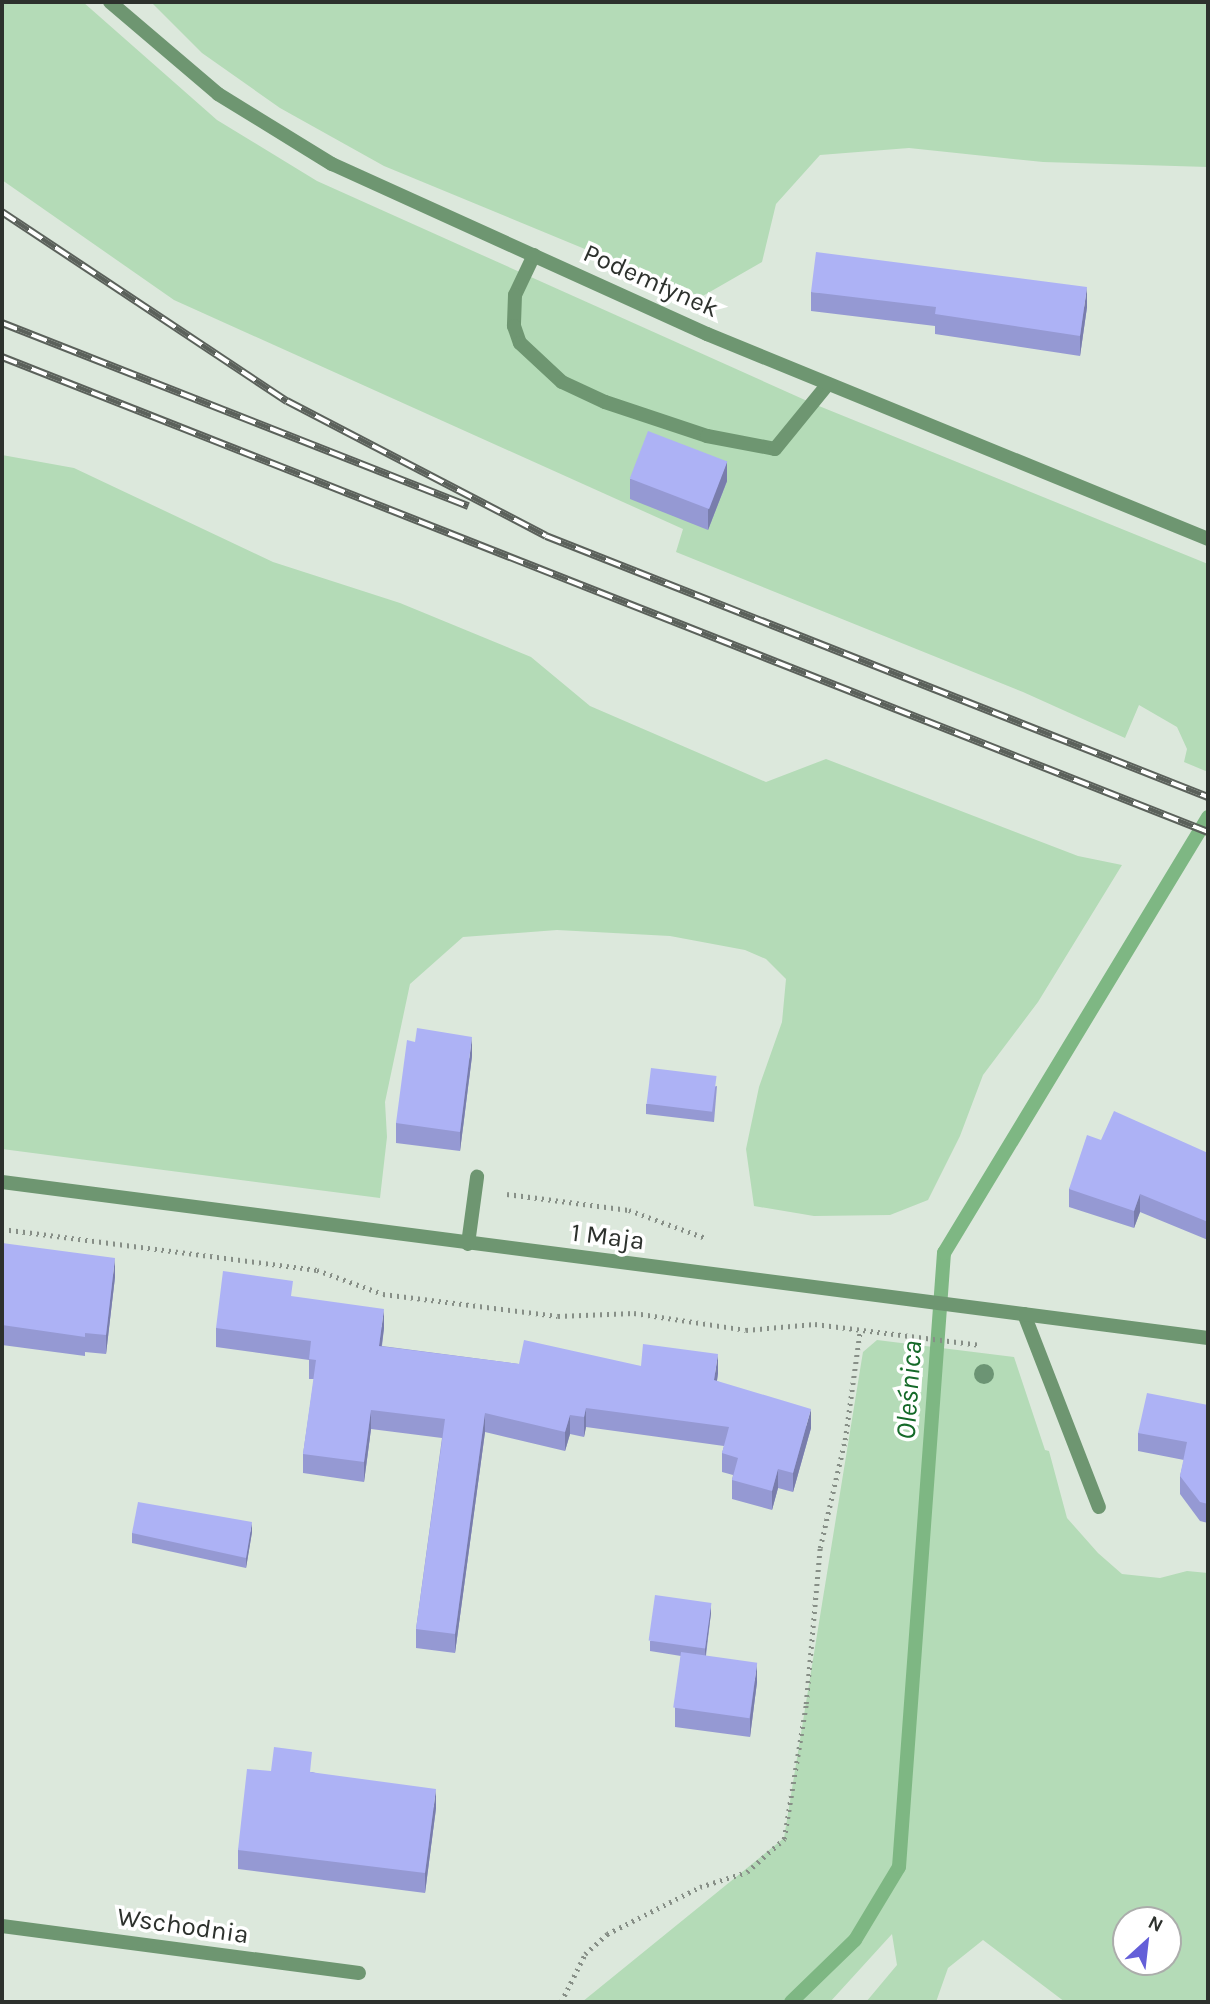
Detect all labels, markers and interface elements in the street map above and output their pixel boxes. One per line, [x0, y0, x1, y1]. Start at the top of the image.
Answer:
street label: Podemłynek [579, 237, 723, 325]
street label: 1 Maja [570, 1217, 646, 1257]
water label: Oleśnica [889, 1339, 929, 1441]
street label: Wschodnia [115, 1901, 251, 1951]
north arrow [1112, 1906, 1182, 1976]
text: N [1145, 1911, 1167, 1937]

